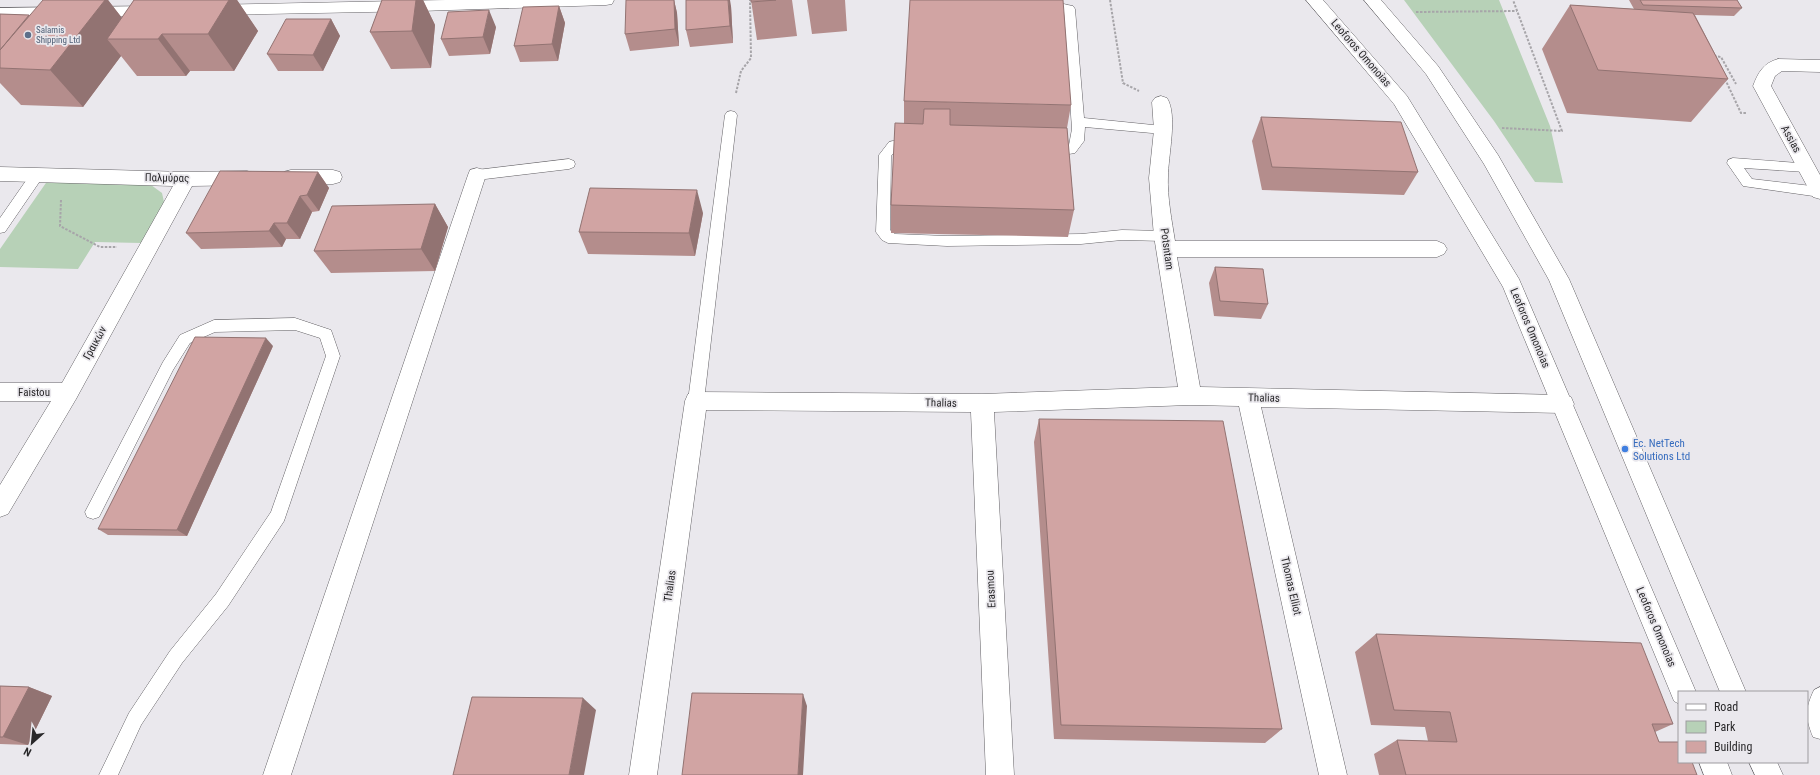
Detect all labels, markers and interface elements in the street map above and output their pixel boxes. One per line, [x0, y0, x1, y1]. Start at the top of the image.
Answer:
street label: Leoforos Omonoias [1328, 17, 1394, 89]
place label: Salamis Shipping Ltd [36, 25, 80, 45]
marker: Salamis Shipping Ltd [23, 30, 33, 40]
street label: Assias [1778, 123, 1804, 155]
street label: Παλμύρας [145, 171, 189, 185]
street label: Potsntam [1158, 227, 1176, 271]
street label: Leoforos Omonoias [1507, 286, 1553, 370]
street label: Γραικών [81, 324, 110, 362]
street label: Faistou [18, 386, 50, 399]
street label: Thalias [1248, 391, 1280, 405]
street label: Thalias [925, 396, 957, 410]
place label: Ec. NetTech Solutions Ltd [1633, 437, 1690, 463]
marker: Ec. NetTech Solutions Ltd [1620, 444, 1630, 454]
street label: Thomas Elliot [1278, 556, 1304, 616]
street label: Thalias [661, 569, 679, 603]
street label: Erasmou [984, 570, 998, 608]
street label: Leoforos Omonoias [1633, 585, 1679, 669]
legend [1678, 691, 1808, 763]
text: Road [1714, 700, 1738, 714]
text: Park [1714, 720, 1736, 734]
north arrow [12, 723, 52, 763]
text: Building [1714, 740, 1752, 754]
text: N [22, 744, 34, 759]

